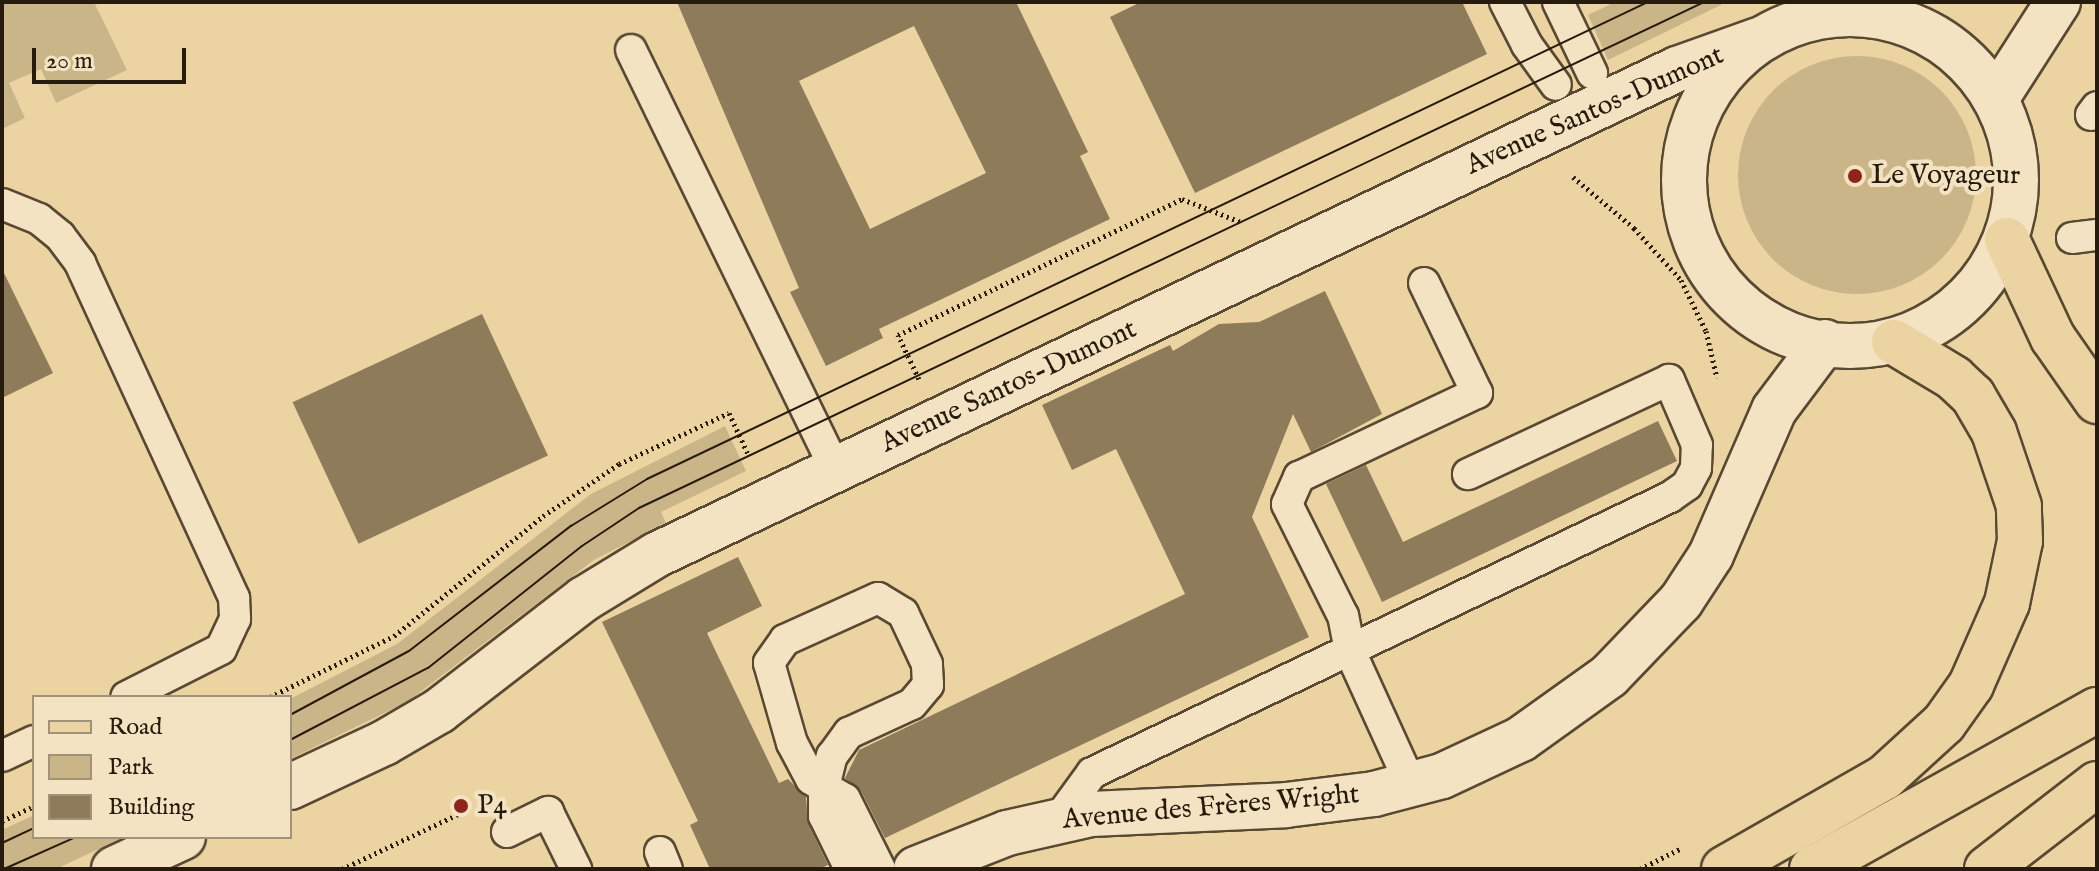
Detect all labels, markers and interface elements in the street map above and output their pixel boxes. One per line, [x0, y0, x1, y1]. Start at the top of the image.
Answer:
scale bar [36, 32, 190, 82]
street label: Avenue Santos-Dumont [1461, 39, 1729, 183]
text: 20 m [46, 46, 93, 77]
place label: Le Voyageur [1871, 159, 2020, 193]
marker: Le Voyageur [1846, 167, 1864, 185]
street label: Avenue Santos-Dumont [876, 313, 1142, 461]
legend [32, 695, 292, 839]
text: Road [108, 712, 162, 743]
text: Park [108, 752, 154, 783]
street label: Avenue des Frères Wright [1061, 778, 1361, 838]
place label: P4 [477, 789, 507, 823]
text: Building [108, 792, 194, 823]
marker: P4 [452, 797, 470, 815]

